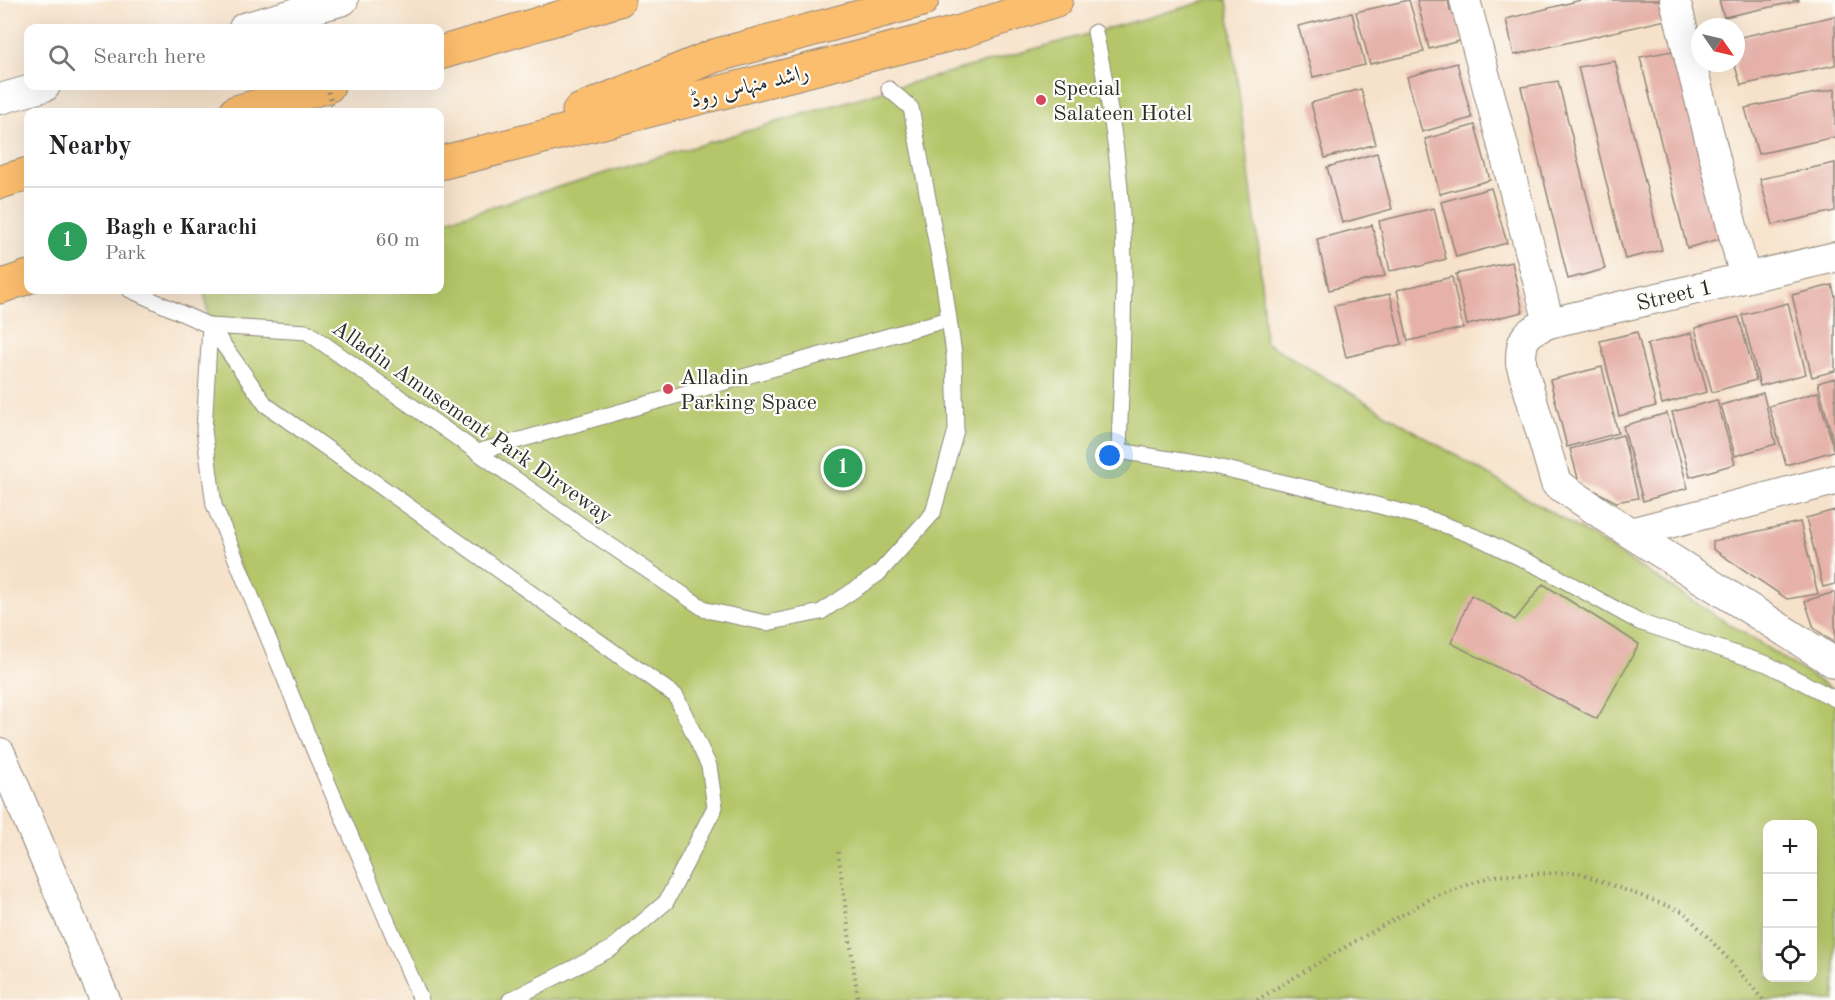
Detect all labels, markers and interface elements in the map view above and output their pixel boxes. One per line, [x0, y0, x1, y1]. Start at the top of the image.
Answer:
north arrow [1691, 18, 1745, 72]
search box [24, 24, 444, 90]
icon: search [45, 41, 78, 74]
text: Search here [93, 46, 206, 68]
street label: راشد منہاس روڈ [687, 60, 812, 114]
place label: Special Salateen Hotel [1053, 78, 1192, 125]
marker: Special Salateen Hotel [1034, 93, 1048, 107]
text: Nearby [48, 134, 132, 160]
text: Bagh e Karachi [105, 217, 257, 239]
text: 1 [62, 231, 73, 251]
text: 60 m [375, 231, 420, 251]
text: Park [105, 244, 146, 264]
street label: Street 1 [1634, 277, 1715, 315]
street label: Alladin Amusement Park Dirveway [328, 317, 616, 528]
place label: Alladin Parking Space [680, 367, 817, 414]
marker: Alladin Parking Space [661, 382, 675, 396]
your location [1095, 441, 1124, 470]
pin: 1 [824, 446, 862, 490]
map controls [1763, 820, 1817, 982]
button: + [1763, 820, 1817, 874]
button: − [1763, 874, 1817, 928]
button: locate [1763, 928, 1817, 982]

